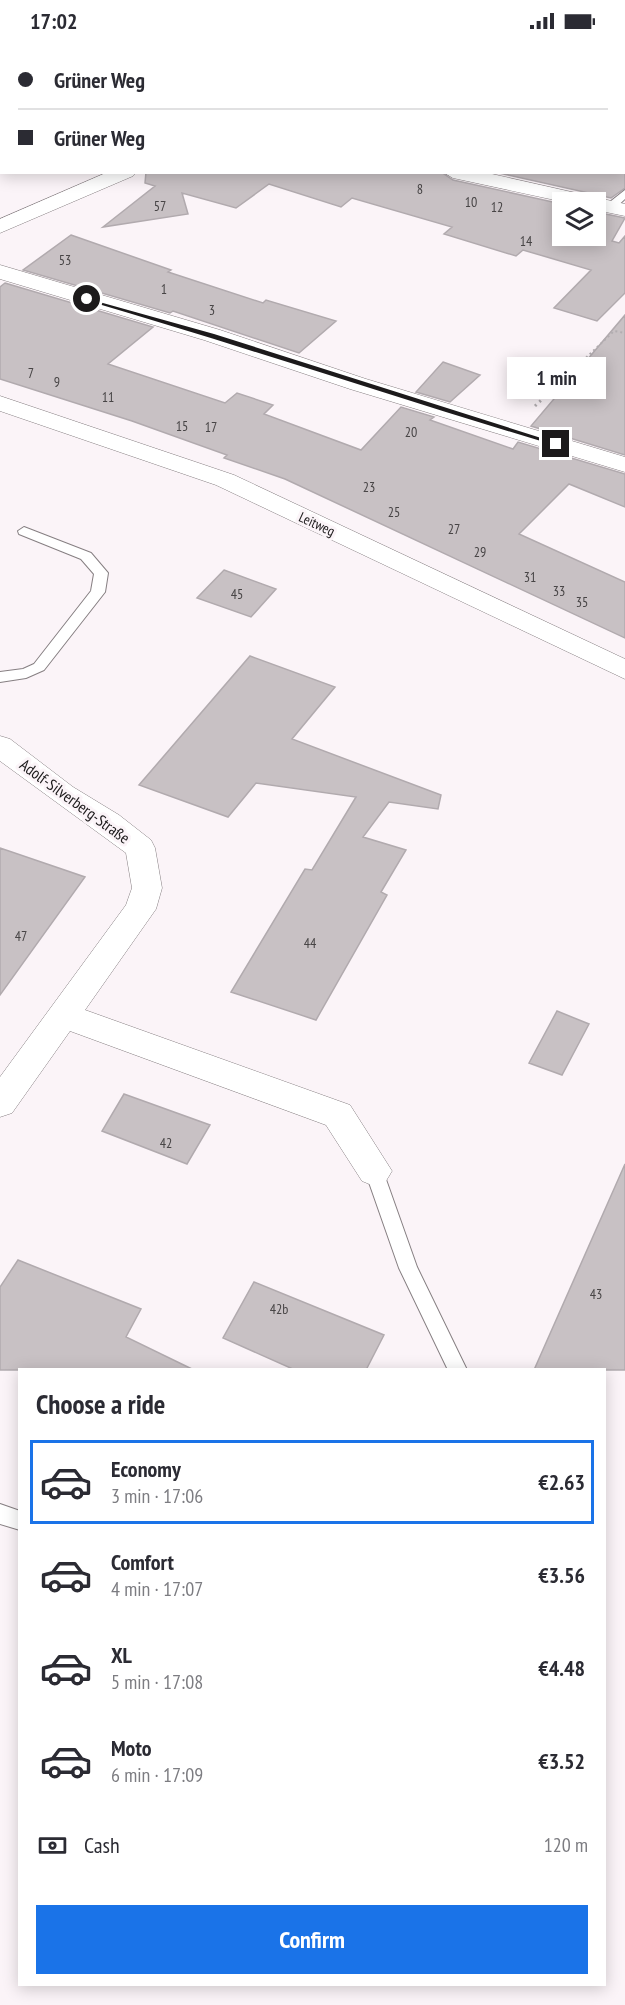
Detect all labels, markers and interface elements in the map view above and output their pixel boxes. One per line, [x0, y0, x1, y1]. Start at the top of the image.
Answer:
text: 17:02 [30, 7, 78, 35]
text: Grüner Weg [54, 66, 145, 94]
text: Grüner Weg [54, 124, 145, 152]
house number: 8 [417, 180, 423, 198]
map controls [552, 192, 606, 246]
button: layers [552, 192, 606, 246]
house number: 10 [465, 193, 477, 211]
house number: 57 [154, 197, 166, 215]
house number: 12 [491, 198, 503, 216]
house number: 14 [520, 232, 533, 250]
house number: 53 [59, 251, 71, 269]
house number: 1 [161, 280, 167, 298]
route start [73, 285, 100, 312]
house number: 3 [209, 301, 215, 319]
callout: 1 min [506, 357, 606, 399]
house number: 7 [28, 364, 34, 382]
text: 1 min [536, 365, 577, 391]
house number: 9 [54, 373, 60, 391]
house number: 11 [102, 388, 114, 406]
house number: 15 [176, 417, 188, 435]
house number: 17 [205, 418, 217, 436]
house number: 20 [405, 423, 417, 441]
route end [542, 430, 569, 457]
house number: 23 [363, 478, 375, 496]
house number: 25 [388, 503, 400, 521]
street label: Leitweg [296, 508, 338, 540]
house number: 27 [448, 520, 460, 538]
house number: 29 [474, 543, 486, 561]
house number: 31 [524, 568, 536, 586]
house number: 33 [553, 582, 565, 600]
house number: 45 [231, 585, 243, 603]
house number: 35 [576, 593, 588, 611]
street label: Adolf-Silverberg-Straße [16, 754, 134, 848]
house number: 47 [15, 927, 27, 945]
house number: 44 [304, 934, 317, 952]
house number: 42 [160, 1134, 172, 1152]
house number: 43 [590, 1285, 602, 1303]
house number: 42b [270, 1300, 288, 1318]
text: Choose a ride [36, 1387, 165, 1421]
icon: car [39, 1455, 93, 1509]
text: Economy [111, 1455, 181, 1483]
text: €2.63 [538, 1468, 585, 1496]
text: 3 min · 17:06 [111, 1483, 203, 1509]
icon: car [39, 1548, 93, 1602]
text: Comfort [111, 1548, 174, 1576]
text: €3.56 [538, 1561, 585, 1589]
text: 4 min · 17:07 [111, 1576, 203, 1602]
icon: car [39, 1641, 93, 1695]
text: XL [111, 1641, 132, 1669]
text: €4.48 [538, 1654, 585, 1682]
text: 5 min · 17:08 [111, 1669, 203, 1695]
icon: car [39, 1734, 93, 1788]
text: Moto [111, 1734, 152, 1762]
text: €3.52 [538, 1747, 585, 1775]
text: 6 min · 17:09 [111, 1762, 203, 1788]
icon: cash [36, 1829, 69, 1862]
text: Cash [84, 1831, 120, 1859]
text: 120 m [544, 1832, 588, 1858]
button: Confirm [36, 1905, 588, 1974]

